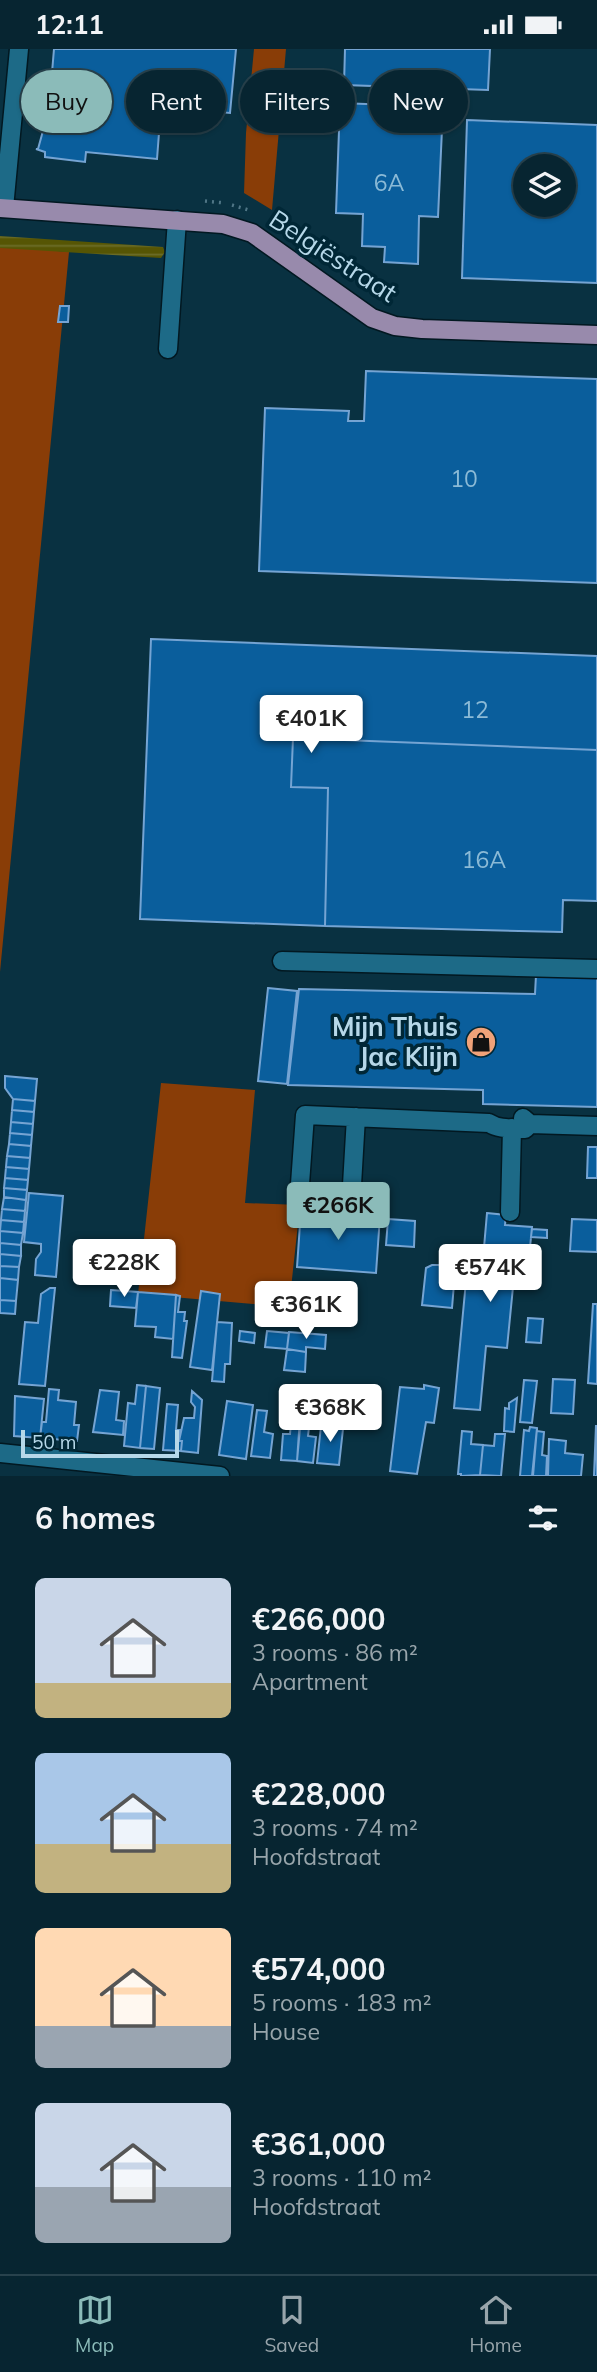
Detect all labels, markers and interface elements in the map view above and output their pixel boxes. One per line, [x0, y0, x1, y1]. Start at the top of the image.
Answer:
text: 12:11 [35, 8, 104, 41]
chip: Buy [21, 70, 112, 133]
chip: Rent [126, 70, 226, 133]
chip: Filters [240, 70, 355, 133]
chip: New [369, 70, 468, 133]
map controls [513, 154, 576, 217]
button: layers [513, 154, 576, 217]
house number: 6A [374, 168, 404, 197]
street label: Belgiëstraat [263, 202, 403, 309]
house number: 10 [450, 464, 478, 493]
pin: €401K [262, 695, 360, 755]
house number: 12 [461, 695, 489, 724]
text: €401K [276, 703, 346, 732]
house number: 16A [462, 845, 506, 874]
place label: Mijn Thuis Jac Klijn [332, 1010, 458, 1073]
shop icon: Mijn Thuis Jac Klijn [464, 1025, 498, 1059]
pin: €266K [289, 1183, 387, 1242]
text: €266K [303, 1190, 373, 1219]
pin: €228K [75, 1239, 173, 1299]
pin: €574K [441, 1245, 539, 1304]
text: €228K [89, 1247, 159, 1276]
text: €574K [455, 1252, 525, 1281]
pin: €361K [257, 1281, 355, 1341]
text: €361K [271, 1289, 341, 1318]
pin: €368K [281, 1385, 379, 1444]
text: €368K [295, 1392, 365, 1421]
scale bar [21, 1427, 178, 1459]
text: 50 m [32, 1430, 76, 1454]
text: 6 homes [35, 1499, 156, 1537]
icon: filters [524, 1499, 562, 1537]
text: €266,000 [252, 1600, 385, 1638]
icon: home [91, 1606, 175, 1690]
text: 3 rooms · 86 m² [252, 1638, 418, 1667]
text: Apartment [252, 1667, 368, 1696]
text: €228,000 [252, 1775, 385, 1813]
icon: home [91, 1781, 175, 1865]
text: 3 rooms · 74 m² [252, 1813, 418, 1842]
text: Hoofdstraat [252, 1842, 380, 1871]
text: €574,000 [252, 1950, 385, 1988]
icon: home [91, 1956, 175, 2040]
text: 5 rooms · 183 m² [252, 1988, 432, 2017]
text: House [252, 2017, 320, 2046]
text: €361,000 [252, 2125, 385, 2163]
icon: home [91, 2131, 175, 2215]
text: 3 rooms · 110 m² [252, 2163, 432, 2192]
text: Hoofdstraat [252, 2192, 380, 2221]
tab: Map [75, 2291, 114, 2357]
tab: Saved [264, 2291, 319, 2357]
tab: Home [469, 2291, 522, 2357]

